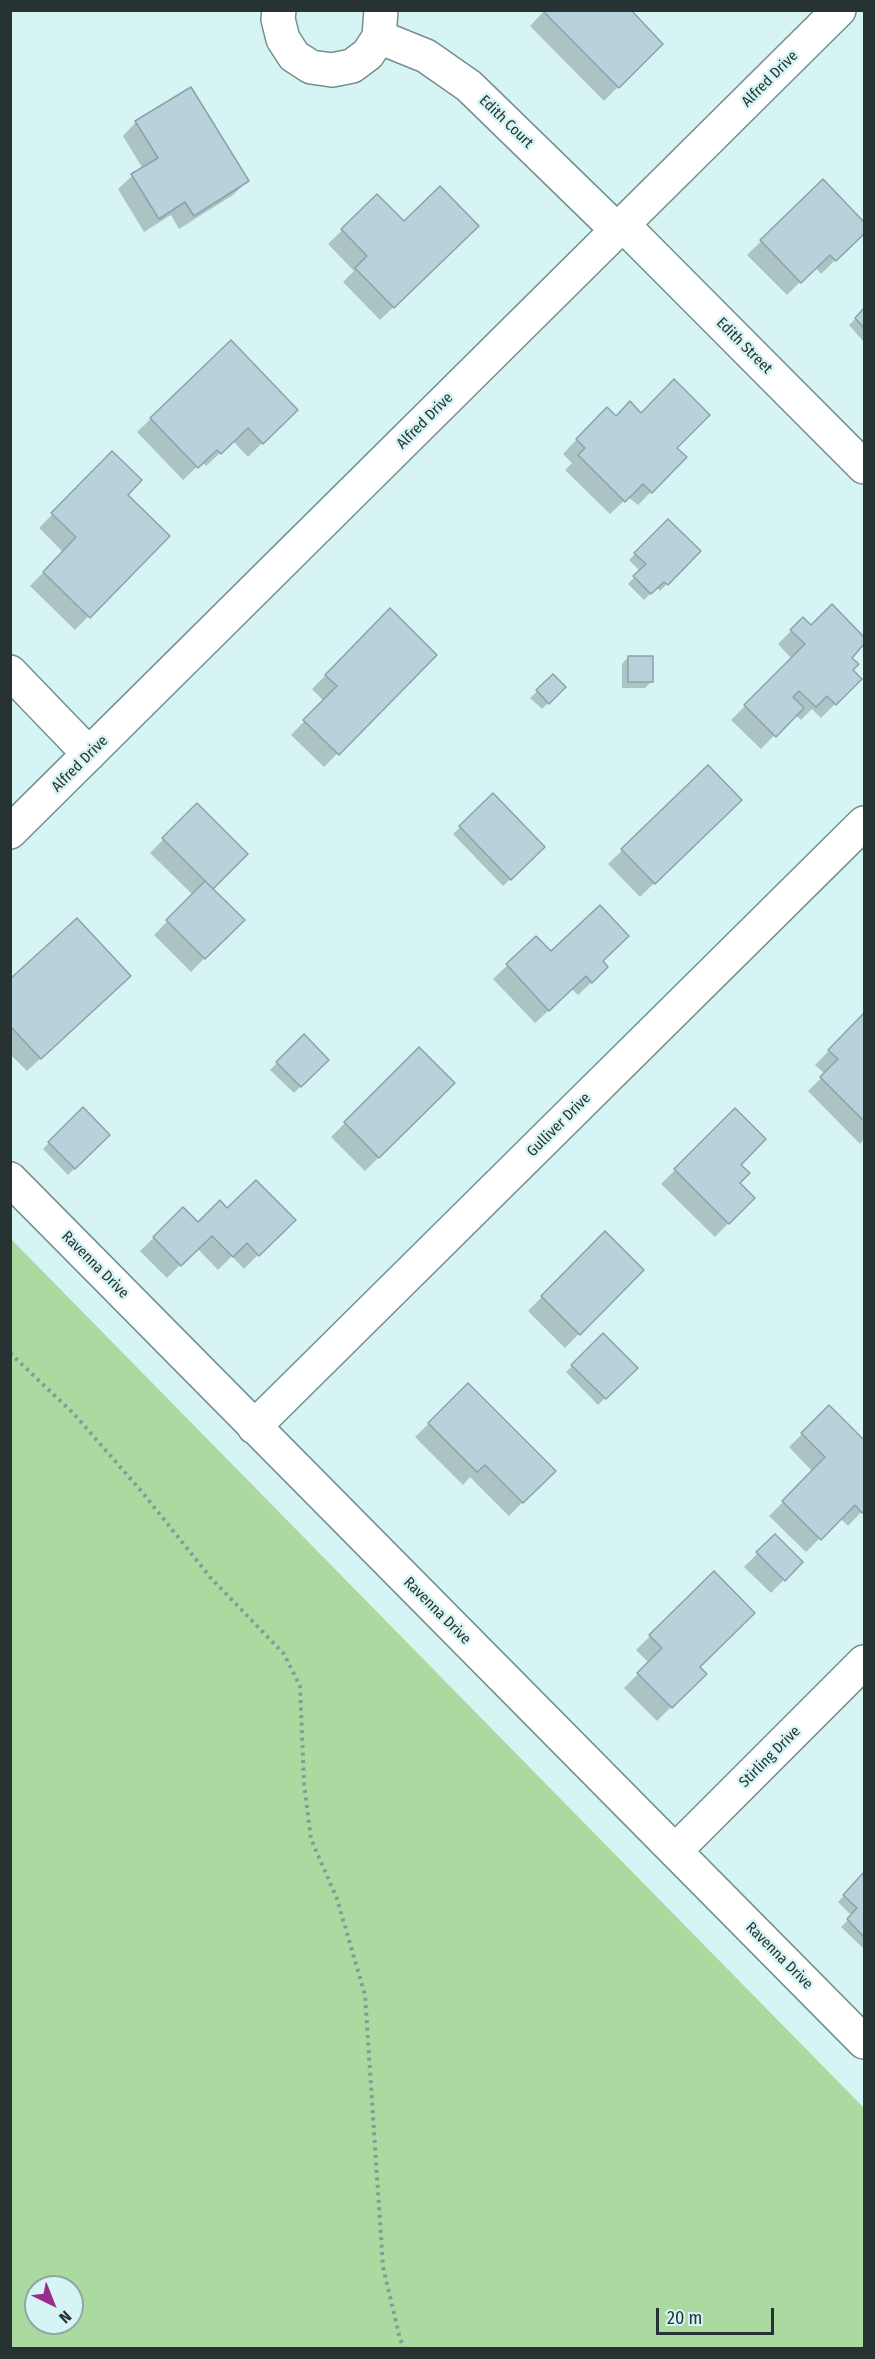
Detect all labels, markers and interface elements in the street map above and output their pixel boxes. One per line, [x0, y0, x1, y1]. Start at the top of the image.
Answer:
street label: Alfred Drive [738, 47, 802, 111]
street label: Edith Court [475, 92, 537, 152]
street label: Edith Street [712, 314, 776, 378]
street label: Alfred Drive [393, 389, 457, 453]
street label: Alfred Drive [48, 732, 112, 796]
street label: Gulliver Drive [523, 1089, 595, 1161]
street label: Ravenna Drive [58, 1228, 132, 1302]
street label: Ravenna Drive [400, 1574, 474, 1648]
street label: Stirling Drive [736, 1723, 804, 1791]
street label: Ravenna Drive [742, 1919, 816, 1993]
north arrow [24, 2275, 84, 2335]
scale bar [659, 2296, 778, 2334]
text: N [55, 2307, 75, 2327]
text: 20 m [667, 2307, 702, 2329]

